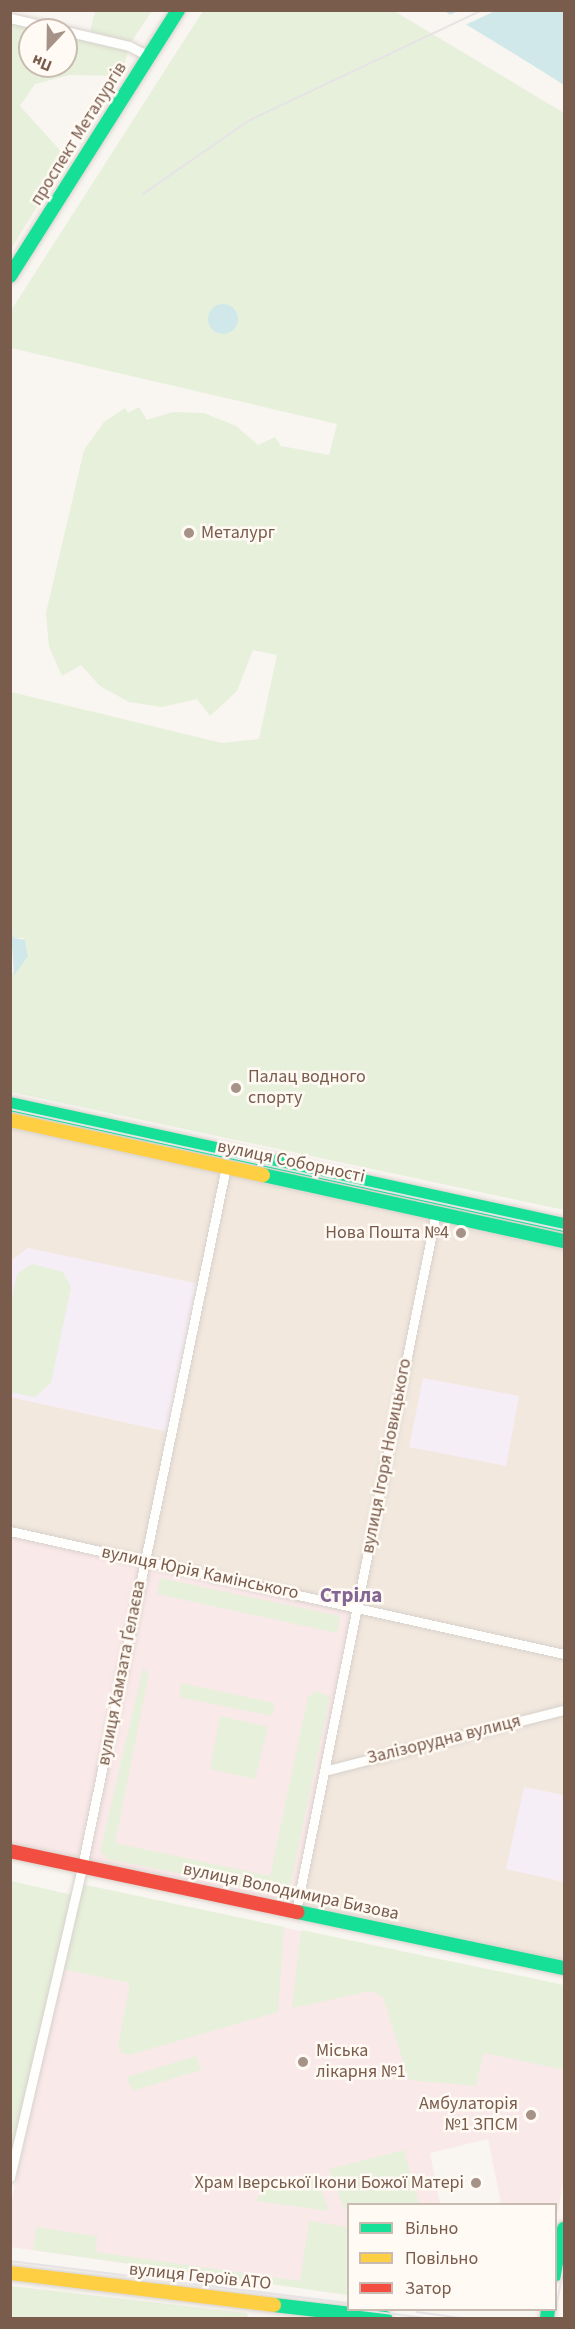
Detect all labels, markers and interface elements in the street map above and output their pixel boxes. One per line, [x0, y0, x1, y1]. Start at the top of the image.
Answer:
north arrow [18, 18, 78, 78]
text: Пн [29, 49, 55, 77]
street label: проспект Металургів [26, 58, 132, 210]
place label: Металург [201, 522, 275, 544]
marker: Металург [182, 526, 196, 540]
place label: Палац водного спорту [248, 1067, 366, 1110]
marker: Палац водного спорту [229, 1081, 243, 1095]
street label: вулиця Соборності [215, 1136, 367, 1188]
place label: Нова Пошта №4 [325, 1222, 449, 1244]
marker: Нова Пошта №4 [454, 1226, 468, 1240]
street label: вулиця Ігоря Новицького [357, 1357, 417, 1555]
street label: вулиця Юрія Камінського [100, 1542, 300, 1604]
street label: вулиця Хамзата Ґелаєва [93, 1579, 151, 1767]
district label: Стріла [320, 1582, 382, 1608]
street label: Залізорудна вулиця [365, 1710, 523, 1770]
street label: вулиця Володимира Бизова [181, 1859, 401, 1925]
place label: Міська лікарня №1 [316, 2041, 406, 2084]
marker: Міська лікарня №1 [294, 2053, 312, 2071]
place label: Амбулаторія №1 ЗПСМ [419, 2094, 518, 2136]
marker: Амбулаторія №1 ЗПСМ [522, 2106, 540, 2124]
place label: Храм Іверської Ікони Божої Матері [194, 2172, 464, 2194]
marker: Храм Іверської Ікони Божої Матері [469, 2176, 483, 2190]
legend [347, 2203, 557, 2311]
text: Вільно [405, 2216, 458, 2241]
text: Повільно [405, 2246, 478, 2271]
street label: вулиця Героїв АТО [128, 2259, 272, 2295]
text: Затор [405, 2276, 452, 2301]

